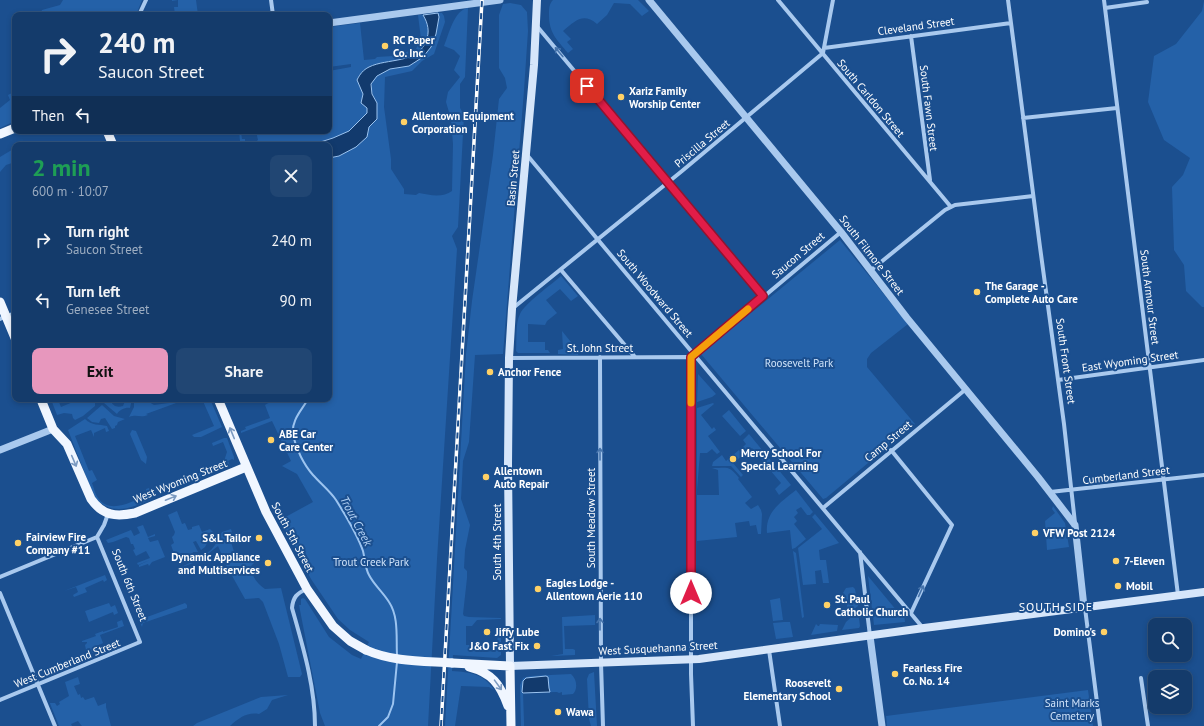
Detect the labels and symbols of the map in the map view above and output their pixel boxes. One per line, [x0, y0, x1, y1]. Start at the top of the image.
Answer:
street label: Cleveland Street [877, 14, 955, 38]
place label: RC Paper Co. Inc. [393, 33, 435, 60]
marker: RC Paper Co. Inc. [380, 41, 390, 51]
one-way arrow [554, 46, 563, 57]
street label: South Carldon Street [834, 56, 908, 140]
street label: South Fawn Street [917, 64, 941, 152]
pin [570, 69, 604, 103]
place label: Xariz Family Worship Center [629, 84, 701, 111]
marker: Xariz Family Worship Center [616, 92, 626, 102]
place label: Allentown Equipment Corporation [412, 109, 514, 136]
street label: Priscilla Street [671, 116, 733, 170]
marker: Allentown Equipment Corporation [399, 117, 409, 127]
street label: Basin Street [504, 149, 522, 207]
street label: South Filmore Street [837, 212, 908, 298]
street label: Saucon Street [769, 229, 828, 281]
street label: South Woodward Street [614, 246, 696, 340]
street label: South Armour Street [1137, 249, 1163, 346]
place label: The Garage - Complete Auto Care [985, 279, 1078, 306]
marker: The Garage - Complete Auto Care [972, 287, 982, 297]
street label: South Front Street [1053, 317, 1079, 405]
street label: St. John Street [567, 341, 633, 355]
street label: East Wyoming Street [1081, 347, 1179, 375]
park label: Roosevelt Park [765, 356, 834, 370]
place label: Anchor Fence [498, 365, 562, 379]
marker: Anchor Fence [485, 367, 495, 377]
street label: Camp Street [861, 417, 915, 465]
place label: ABE Car Care Center [279, 427, 333, 454]
one-way arrow [228, 428, 235, 440]
marker: ABE Car Care Center [266, 435, 276, 445]
place label: Mercy School For Special Learning [741, 446, 821, 473]
one-way arrow [596, 448, 604, 461]
one-way arrow [71, 454, 79, 466]
marker: Mercy School For Special Learning [728, 454, 738, 464]
street label: West Wyoming Street [131, 456, 229, 506]
street label: Cumberland Street [1082, 463, 1171, 487]
place label: Allentown Auto Repair [494, 464, 549, 491]
street label: South Meadow Street [584, 467, 598, 568]
marker: Allentown Auto Repair [481, 472, 491, 482]
water label: Trout Creek [337, 493, 376, 549]
one-way arrow [165, 494, 177, 501]
street label: South 5th Street [269, 500, 317, 575]
street label: South 4th Street [490, 503, 504, 581]
place label: VFW Post 2124 [1042, 526, 1116, 540]
marker: VFW Post 2124 [1030, 528, 1040, 538]
place label: Fairview Fire Company #11 [26, 530, 90, 557]
place label: S&L Tailor [202, 531, 251, 545]
marker: S&L Tailor [254, 533, 264, 543]
marker: Fairview Fire Company #11 [13, 538, 23, 548]
street label: South 6th Street [109, 547, 151, 624]
place label: Dynamic Appliance and Multiservices [171, 550, 260, 577]
place label: 7-Eleven [1124, 554, 1165, 568]
park label: Trout Creek Park [333, 555, 410, 569]
marker: 7-Eleven [1111, 556, 1121, 566]
marker: Dynamic Appliance and Multiservices [263, 558, 273, 568]
position arrow [670, 572, 712, 614]
place label: Eagles Lodge - Allentown Aerie 110 [546, 576, 643, 603]
place label: Mobil [1126, 579, 1154, 593]
marker: Mobil [1113, 581, 1123, 591]
marker: Eagles Lodge - Allentown Aerie 110 [533, 584, 543, 594]
one-way arrow [918, 585, 925, 597]
place label: St. Paul Catholic Church [835, 592, 908, 619]
district label: SOUTH SIDE [1019, 599, 1093, 614]
marker: St. Paul Catholic Church [822, 600, 832, 610]
one-way arrow [596, 618, 604, 631]
place label: Jiffy Lube [494, 625, 540, 639]
place label: Domino's [1053, 625, 1096, 639]
marker: Jiffy Lube [482, 627, 492, 637]
marker: Domino's [1099, 627, 1109, 637]
street label: West Cumberland Street [12, 635, 122, 691]
street label: West Susquehanna Street [598, 638, 718, 658]
place label: J&O Fast Fix [469, 639, 529, 653]
marker: J&O Fast Fix [532, 641, 542, 651]
place label: Fearless Fire Co. No. 14 [903, 661, 963, 688]
marker: Fearless Fire Co. No. 14 [890, 669, 900, 679]
place label: Roosevelt Elementary School [744, 676, 832, 703]
one-way arrow [494, 680, 502, 691]
marker: Roosevelt Elementary School [834, 684, 844, 694]
park label: Saint Marks Cemetery [1045, 696, 1100, 723]
place label: Wawa [566, 705, 594, 719]
marker: Wawa [553, 707, 563, 717]

